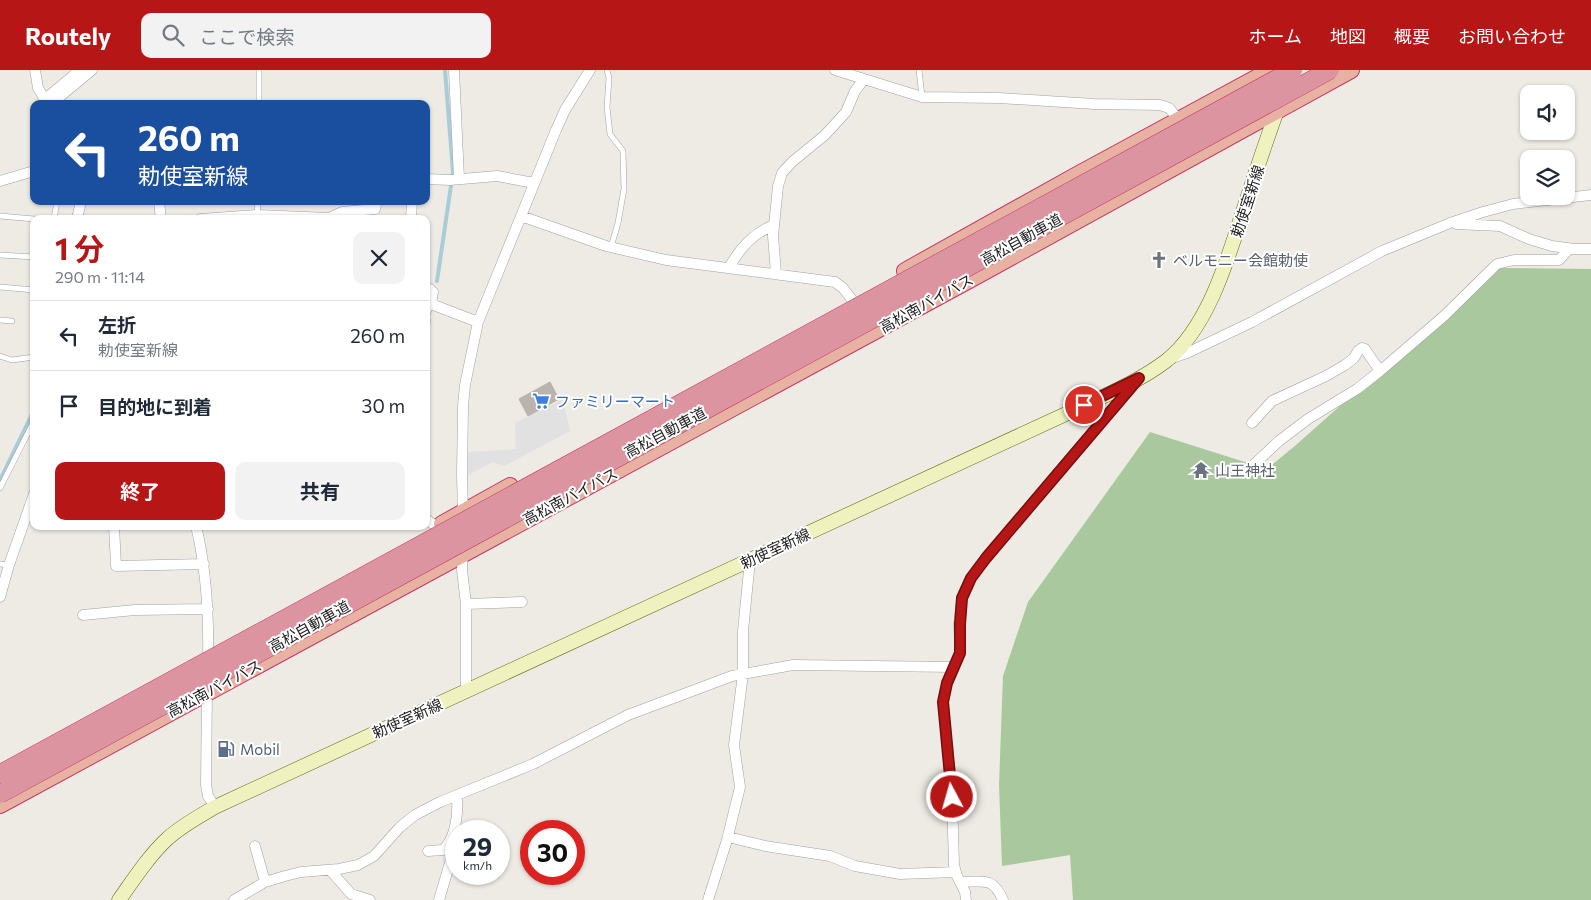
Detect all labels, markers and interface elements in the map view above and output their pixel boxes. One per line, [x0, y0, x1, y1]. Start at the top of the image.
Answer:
search box [141, 13, 491, 58]
text: Routely [25, 21, 111, 50]
icon: search [159, 21, 187, 49]
text: ここで検索 [199, 25, 294, 48]
text: ホーム [1249, 25, 1302, 47]
text: 地図 [1330, 25, 1366, 47]
text: 概要 [1394, 25, 1430, 47]
text: お問い合わせ [1458, 25, 1566, 47]
map controls [1520, 85, 1575, 205]
button: sound [1520, 85, 1575, 140]
text: 260 m [138, 115, 240, 158]
icon: left [55, 120, 120, 185]
button: layers [1520, 150, 1575, 205]
text: 勅使室新線 [138, 162, 248, 189]
street label: 勅使室新線 [1227, 163, 1267, 239]
street label: 高松自動車道 [977, 209, 1065, 269]
text: 1 分 [55, 229, 104, 266]
button: close [353, 232, 405, 284]
church icon: ベルモニー会館勅使 [1149, 250, 1169, 270]
place label: ベルモニー会館勅使 [1173, 251, 1308, 269]
text: 290 m · 11:14 [55, 267, 145, 286]
street label: 高松南バイパス [876, 270, 976, 336]
text: 左折 [98, 313, 136, 336]
icon: left [55, 322, 83, 350]
text: 260 m [350, 324, 405, 347]
text: 勅使室新線 [98, 340, 178, 359]
pin [1063, 384, 1105, 426]
supermarket icon: ファミリーマート [531, 391, 551, 411]
icon: arrive [1070, 391, 1098, 419]
icon: arrive [55, 392, 83, 420]
place label: ファミリーマート [555, 392, 675, 410]
text: 30 m [362, 394, 405, 417]
text: 目的地に到着 [98, 395, 212, 418]
street label: 高松自動車道 [621, 403, 709, 461]
temple icon: 山王神社 [1191, 460, 1211, 480]
place label: 山王神社 [1215, 461, 1275, 479]
button: 終了 [55, 462, 225, 520]
button: 共有 [235, 462, 405, 520]
street label: 高松南バイパス [520, 463, 620, 529]
street label: 勅使室新線 [737, 524, 813, 572]
street label: 高松自動車道 [265, 596, 353, 656]
street label: 高松南バイパス [164, 655, 264, 721]
street label: 勅使室新線 [369, 695, 445, 741]
fuel station icon: Mobil [216, 739, 236, 759]
place label: Mobil [240, 740, 280, 758]
position arrow [925, 770, 977, 822]
speed limit sign: 30 [520, 820, 585, 885]
text: 29 [463, 831, 492, 861]
text: km/h [463, 858, 492, 872]

